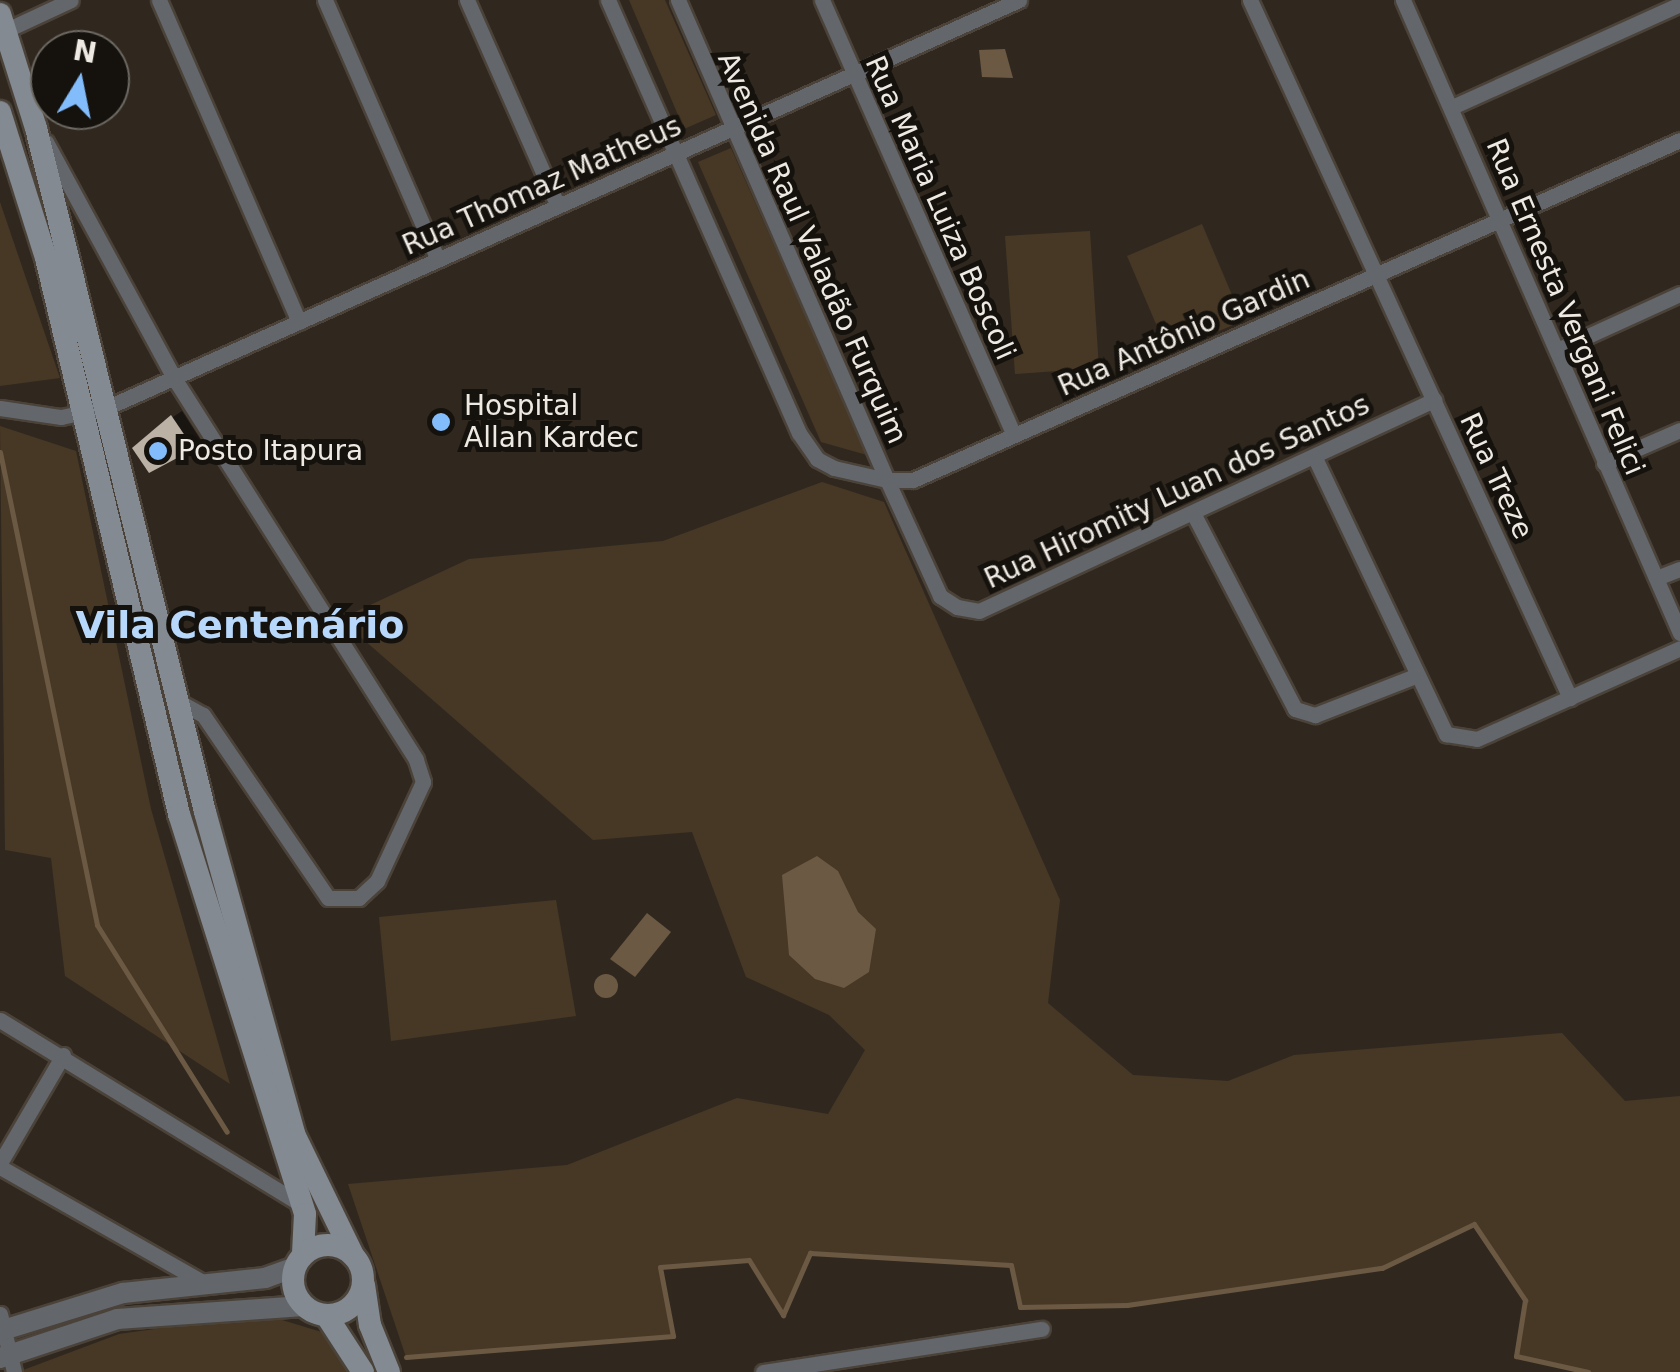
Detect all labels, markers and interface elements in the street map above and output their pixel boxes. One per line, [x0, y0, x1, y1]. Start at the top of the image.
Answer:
north arrow [30, 30, 130, 130]
text: N [71, 34, 99, 70]
street label: Avenida Raul Valadão Furquim [710, 47, 914, 449]
street label: Rua Maria Luiza Boscoli [858, 51, 1022, 365]
street label: Rua Thomaz Matheus [397, 109, 687, 263]
street label: Rua Ernesta Vergani Felici [1479, 134, 1651, 480]
street label: Rua Antônio Gardin [1053, 262, 1315, 404]
street label: Rua Hiromity Luan dos Santos [979, 388, 1375, 596]
place label: Hospital Allan Kardec [464, 389, 639, 455]
street label: Rua Treze [1452, 408, 1540, 544]
marker: Hospital Allan Kardec [428, 409, 454, 435]
place label: Posto Itapura [178, 434, 363, 468]
marker: Posto Itapura [147, 440, 169, 462]
district label: Vila Centenário [76, 603, 404, 649]

